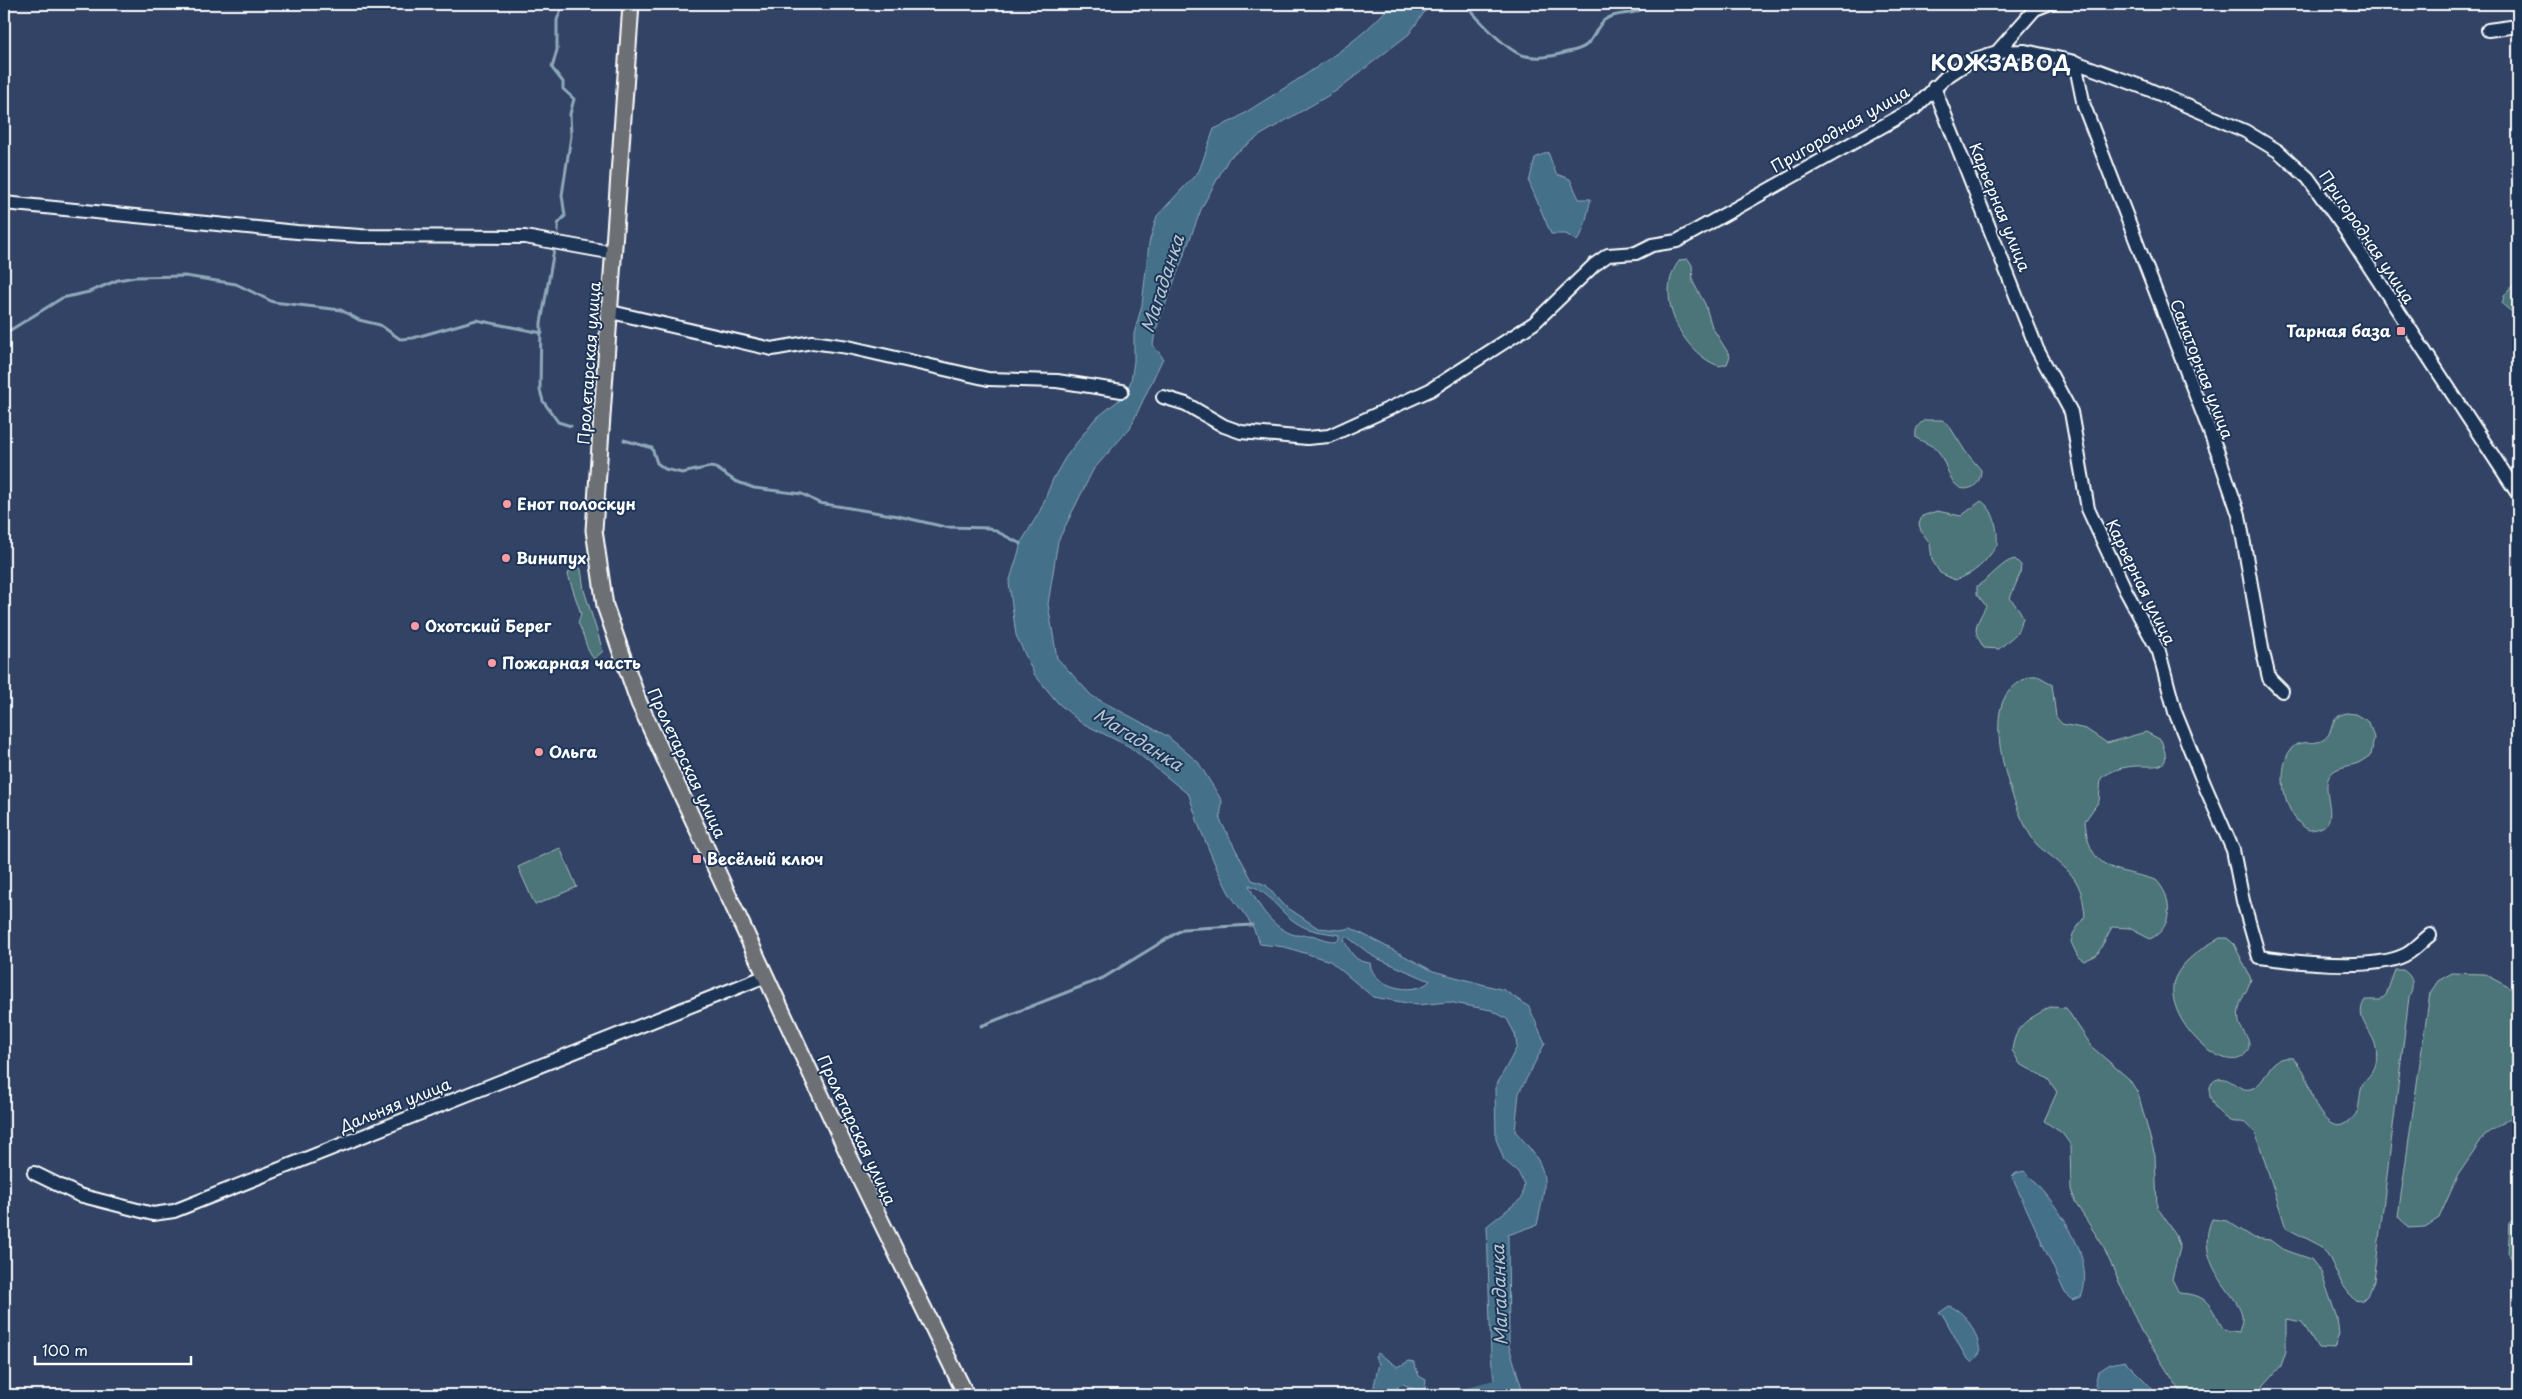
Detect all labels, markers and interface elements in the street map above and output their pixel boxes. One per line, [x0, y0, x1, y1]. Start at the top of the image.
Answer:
district label: КОЖЗАВОД [1931, 46, 2071, 78]
street label: Пригородная улица [1766, 79, 1913, 178]
street label: Карьерная улица [1964, 139, 2038, 275]
street label: Пригородная улица [2314, 165, 2421, 308]
water label: Магаданка [1133, 230, 1190, 336]
street label: Пролетарская улица [570, 281, 606, 445]
street label: Санаторная улица [2165, 295, 2241, 442]
place label: Тарная база [2286, 318, 2391, 342]
marker: Тарная база [2395, 325, 2407, 337]
place label: Енот полоскун [517, 491, 636, 515]
marker: Енот полоскун [501, 498, 513, 510]
street label: Карьерная улица [2101, 515, 2183, 648]
place label: Винипух [516, 545, 586, 569]
marker: Винипух [500, 552, 512, 564]
place label: Охотский Берег [425, 613, 552, 637]
marker: Охотский Берег [409, 620, 421, 632]
place label: Пожарная часть [502, 650, 641, 674]
marker: Пожарная часть [486, 657, 498, 669]
street label: Пролетарская улица [643, 683, 733, 842]
water label: Магаданка [1089, 700, 1190, 777]
place label: Ольга [549, 739, 597, 763]
marker: Ольга [533, 746, 545, 758]
place label: Весёлый ключ [707, 846, 824, 870]
marker: Весёлый ключ [691, 853, 703, 865]
street label: Пролетарская улица [813, 1050, 903, 1209]
street label: Дальняя улица [334, 1071, 454, 1138]
water label: Магаданка [1483, 1243, 1514, 1346]
scale bar [35, 1334, 191, 1366]
text: 100 m [42, 1338, 88, 1361]

